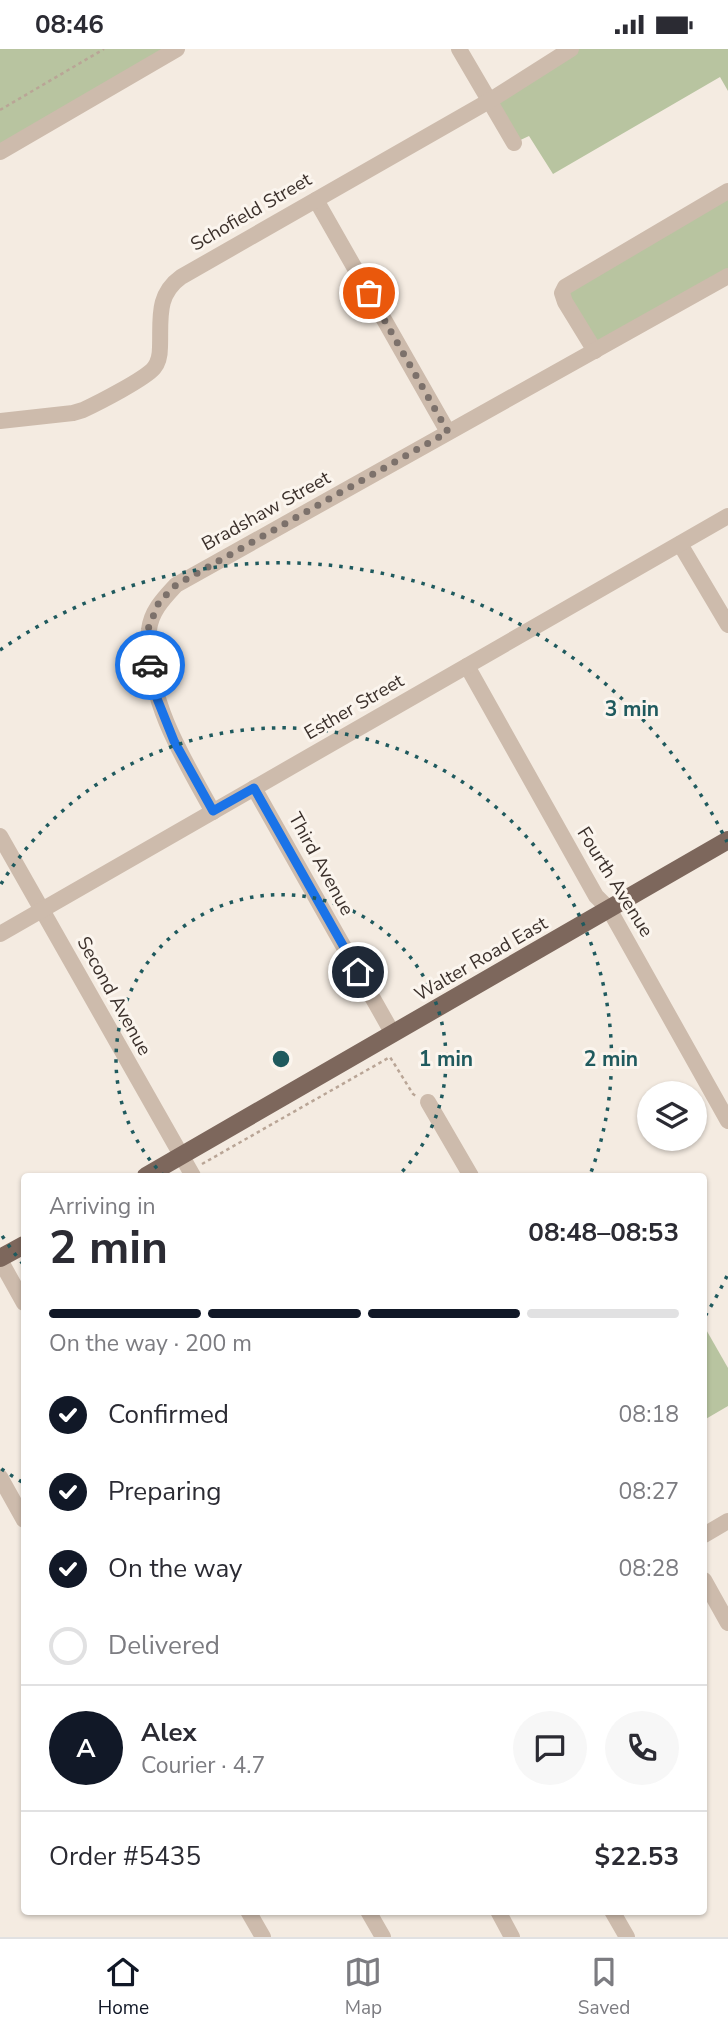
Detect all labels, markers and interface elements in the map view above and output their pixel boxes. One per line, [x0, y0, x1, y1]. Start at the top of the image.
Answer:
text: 08:46 [35, 7, 104, 42]
street label: Schofield Street [186, 167, 317, 257]
pin [339, 263, 399, 323]
icon: bag [350, 274, 388, 312]
street label: Bradshaw Street [197, 465, 335, 557]
courier [115, 630, 185, 700]
icon: car [131, 646, 169, 684]
street label: Esther Street [299, 668, 409, 746]
text: 3 min [605, 695, 659, 723]
street label: Third Avenue [282, 808, 360, 920]
street label: Fourth Avenue [571, 822, 659, 942]
street label: Walter Road East [410, 910, 553, 1008]
street label: Second Avenue [71, 932, 157, 1060]
pin [328, 942, 388, 1002]
icon: home [339, 953, 377, 991]
text: 1 min [419, 1045, 473, 1073]
text: 2 min [584, 1045, 638, 1073]
centre of rings [269, 1047, 293, 1071]
map controls [637, 1081, 707, 1151]
button: layers [637, 1081, 707, 1151]
text: Arriving in [49, 1191, 156, 1222]
text: 08:48–08:53 [528, 1215, 679, 1250]
text: 2 min [49, 1216, 168, 1279]
text: On the way · 200 m [49, 1328, 252, 1359]
icon: check [49, 1396, 87, 1434]
text: Confirmed [108, 1397, 229, 1432]
text: 08:18 [619, 1399, 679, 1430]
icon: check [49, 1473, 87, 1511]
text: Preparing [108, 1474, 221, 1509]
text: 08:27 [619, 1476, 679, 1507]
icon: check [49, 1550, 87, 1588]
text: On the way [108, 1551, 242, 1586]
text: 08:28 [619, 1553, 679, 1584]
text: Delivered [108, 1628, 220, 1663]
button: chat [513, 1711, 587, 1785]
button: phone [605, 1711, 679, 1785]
text: Alex [141, 1715, 197, 1750]
text: A [76, 1731, 96, 1766]
text: Courier · 4.7 [141, 1750, 265, 1781]
text: Order #5435 [49, 1839, 201, 1874]
text: $22.53 [595, 1839, 679, 1874]
tab: Home [98, 1953, 149, 2021]
tab: Map [344, 1953, 382, 2021]
tab: Saved [578, 1953, 630, 2021]

